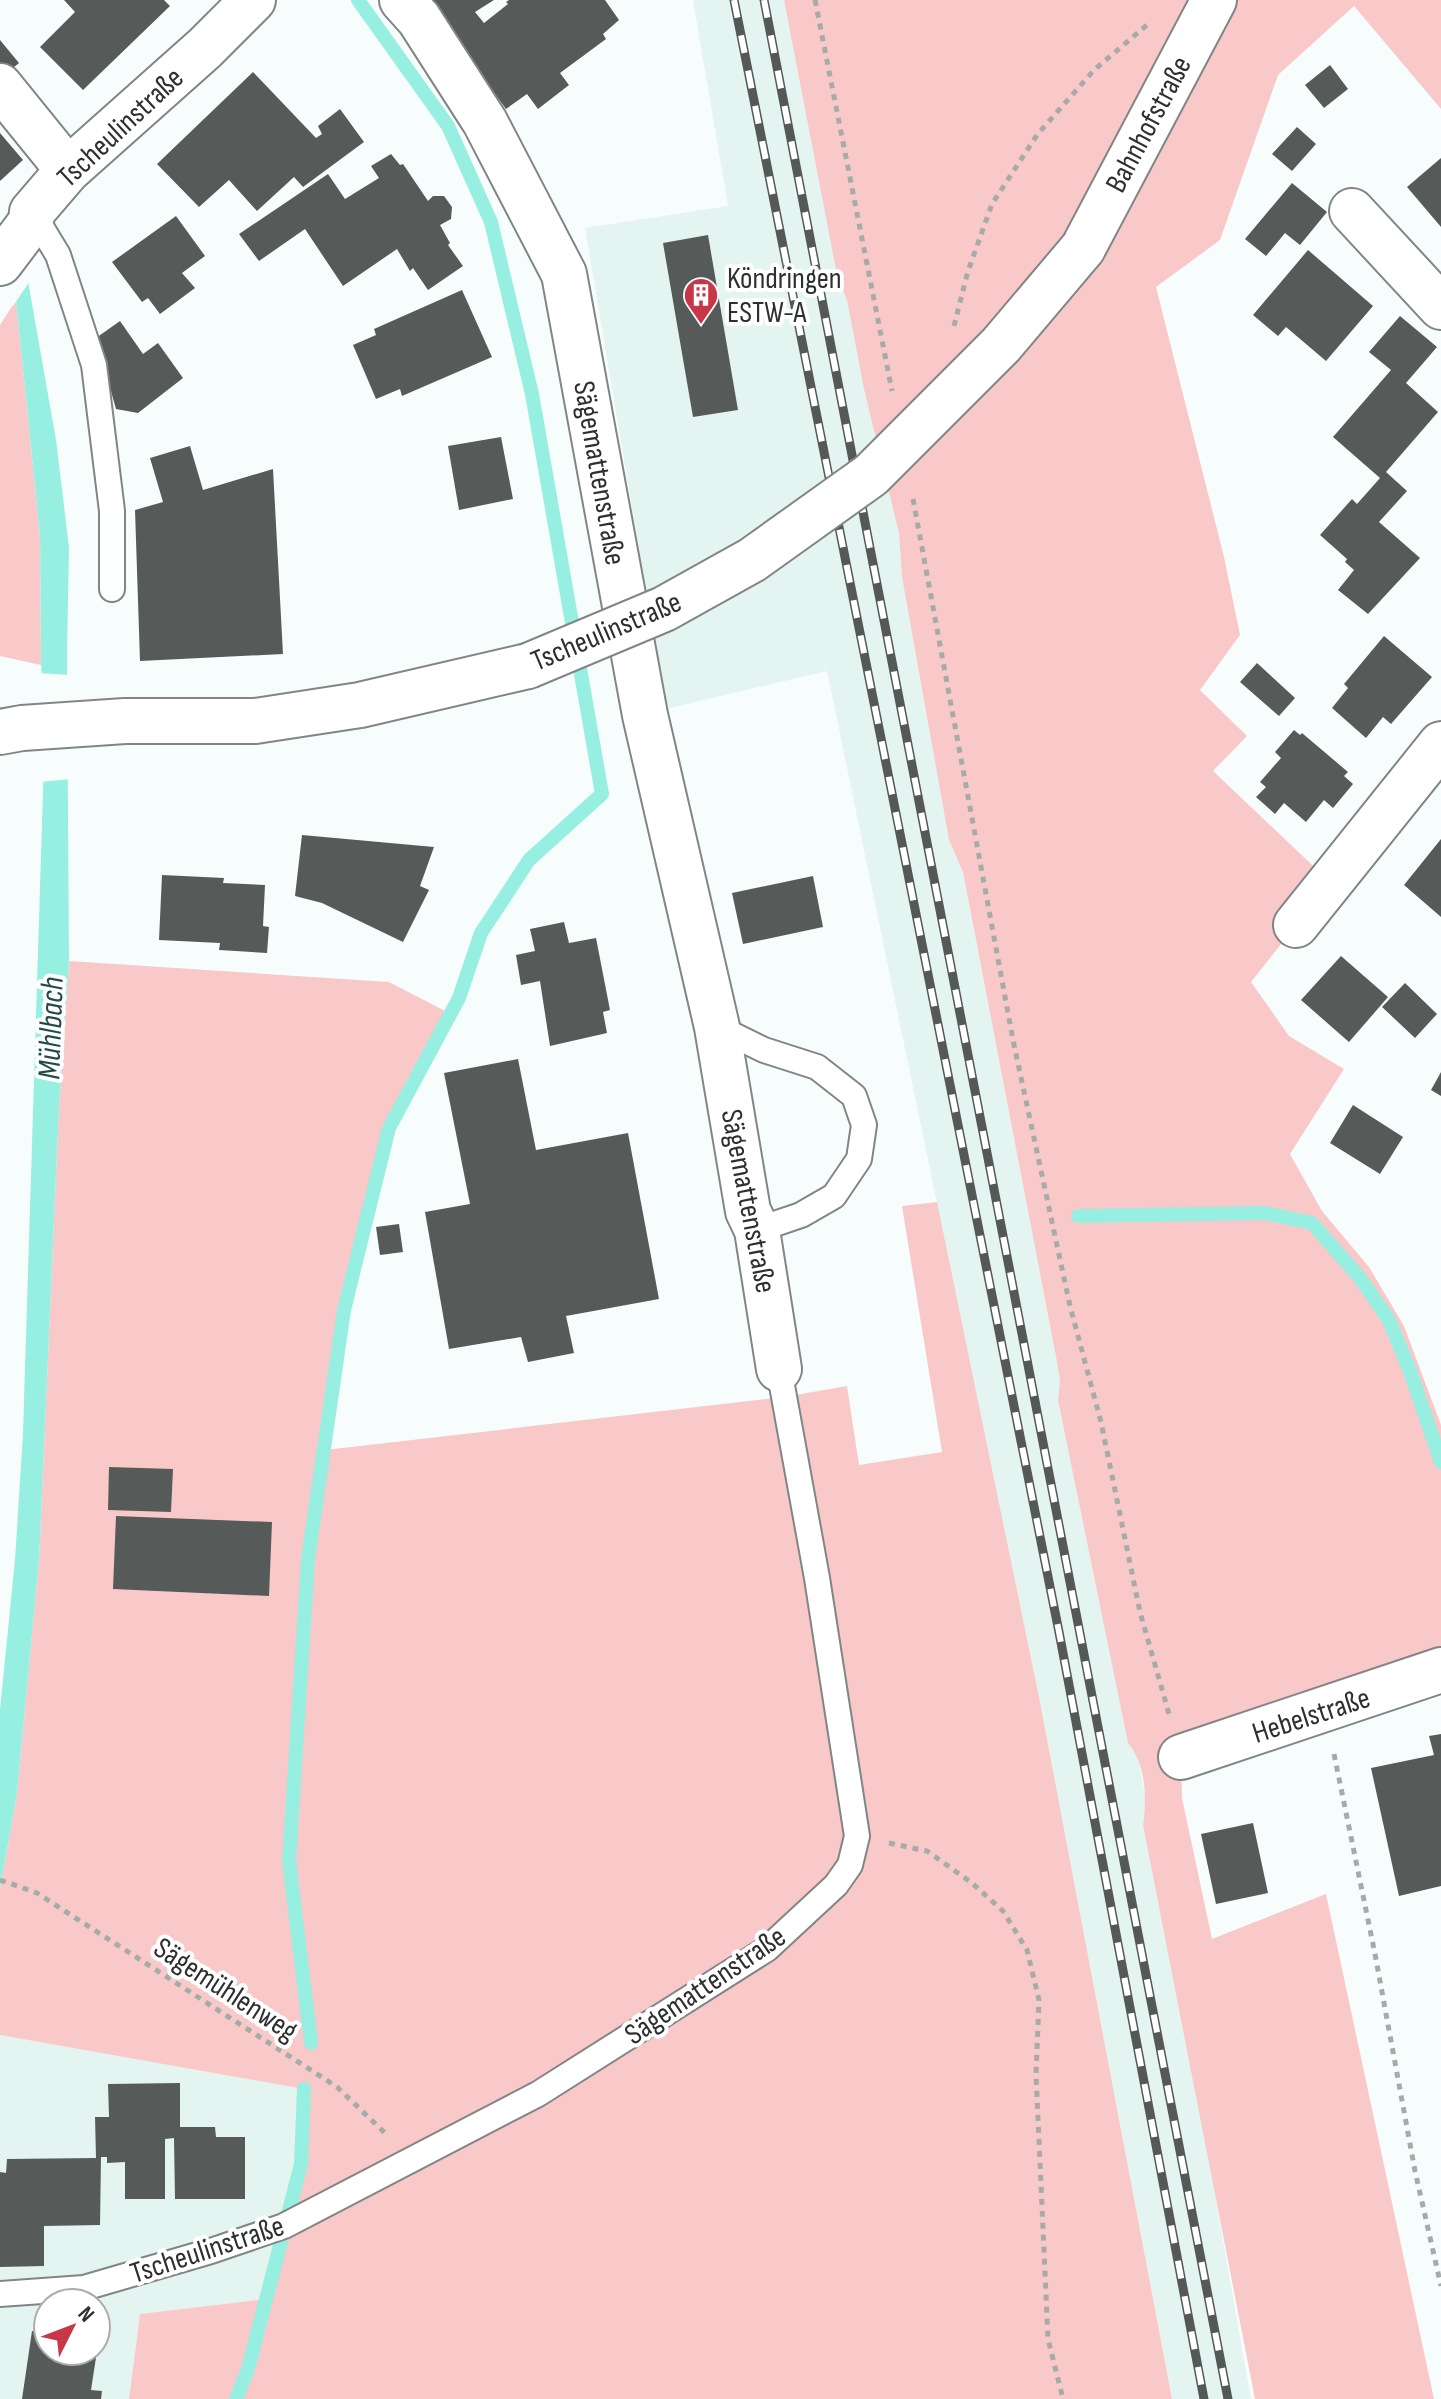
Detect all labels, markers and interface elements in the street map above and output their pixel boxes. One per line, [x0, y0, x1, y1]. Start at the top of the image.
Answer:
street label: Bahnhofstraße [1098, 50, 1200, 199]
street label: Tscheulinstraße [50, 60, 191, 195]
place label: Köndringen ESTW-A [727, 261, 842, 331]
building icon: Köndringen ESTW-A [682, 276, 720, 326]
street label: Sägemattenstraße [565, 378, 633, 568]
street label: Tscheulinstraße [526, 584, 687, 680]
water label: Mühlbach [30, 976, 73, 1080]
street label: Sägemattenstraße [713, 1106, 783, 1296]
street label: Hebelstraße [1248, 1680, 1375, 1752]
street label: Sägemattenstraße [618, 1919, 793, 2053]
street label: Sägemühlenweg [147, 1930, 304, 2050]
street label: Tscheulinstraße [126, 2208, 289, 2292]
north arrow [32, 2287, 112, 2367]
text: N [72, 2301, 100, 2328]

